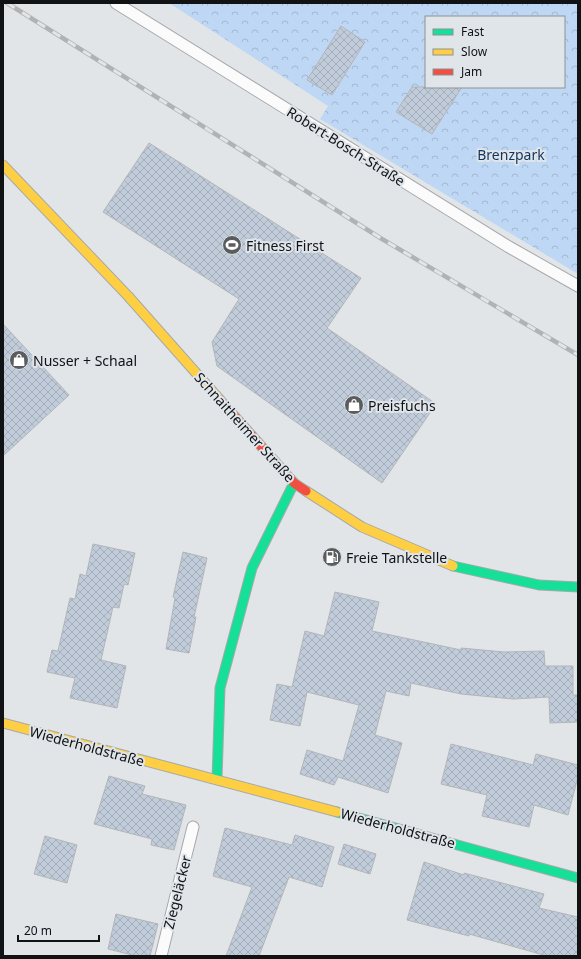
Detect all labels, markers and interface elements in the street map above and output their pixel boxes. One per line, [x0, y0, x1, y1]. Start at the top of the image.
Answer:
legend [425, 16, 565, 88]
text: Fast [461, 23, 485, 40]
text: Slow [461, 43, 488, 60]
text: Jam [460, 63, 482, 80]
street label: Robert-Bosch-Straße [283, 102, 409, 190]
park label: Brenzpark [477, 145, 545, 164]
sports icon: Fitness First [221, 234, 243, 256]
place label: Fitness First [246, 236, 324, 255]
shop icon: Nusser + Schaal [8, 349, 30, 371]
place label: Nusser + Schaal [33, 351, 137, 370]
street label: Schnaitheimer Straße [191, 368, 300, 486]
shop icon: Preisfuchs [343, 394, 365, 416]
place label: Preisfuchs [368, 396, 436, 415]
fuel station icon: Freie Tankstelle [321, 546, 343, 568]
place label: Freie Tankstelle [346, 548, 447, 567]
street label: Wiederholdstraße [28, 722, 147, 770]
street label: Wiederholdstraße [339, 804, 458, 852]
street label: Ziegeläcker [159, 853, 195, 931]
scale bar [18, 917, 99, 943]
text: 20 m [24, 922, 52, 939]

